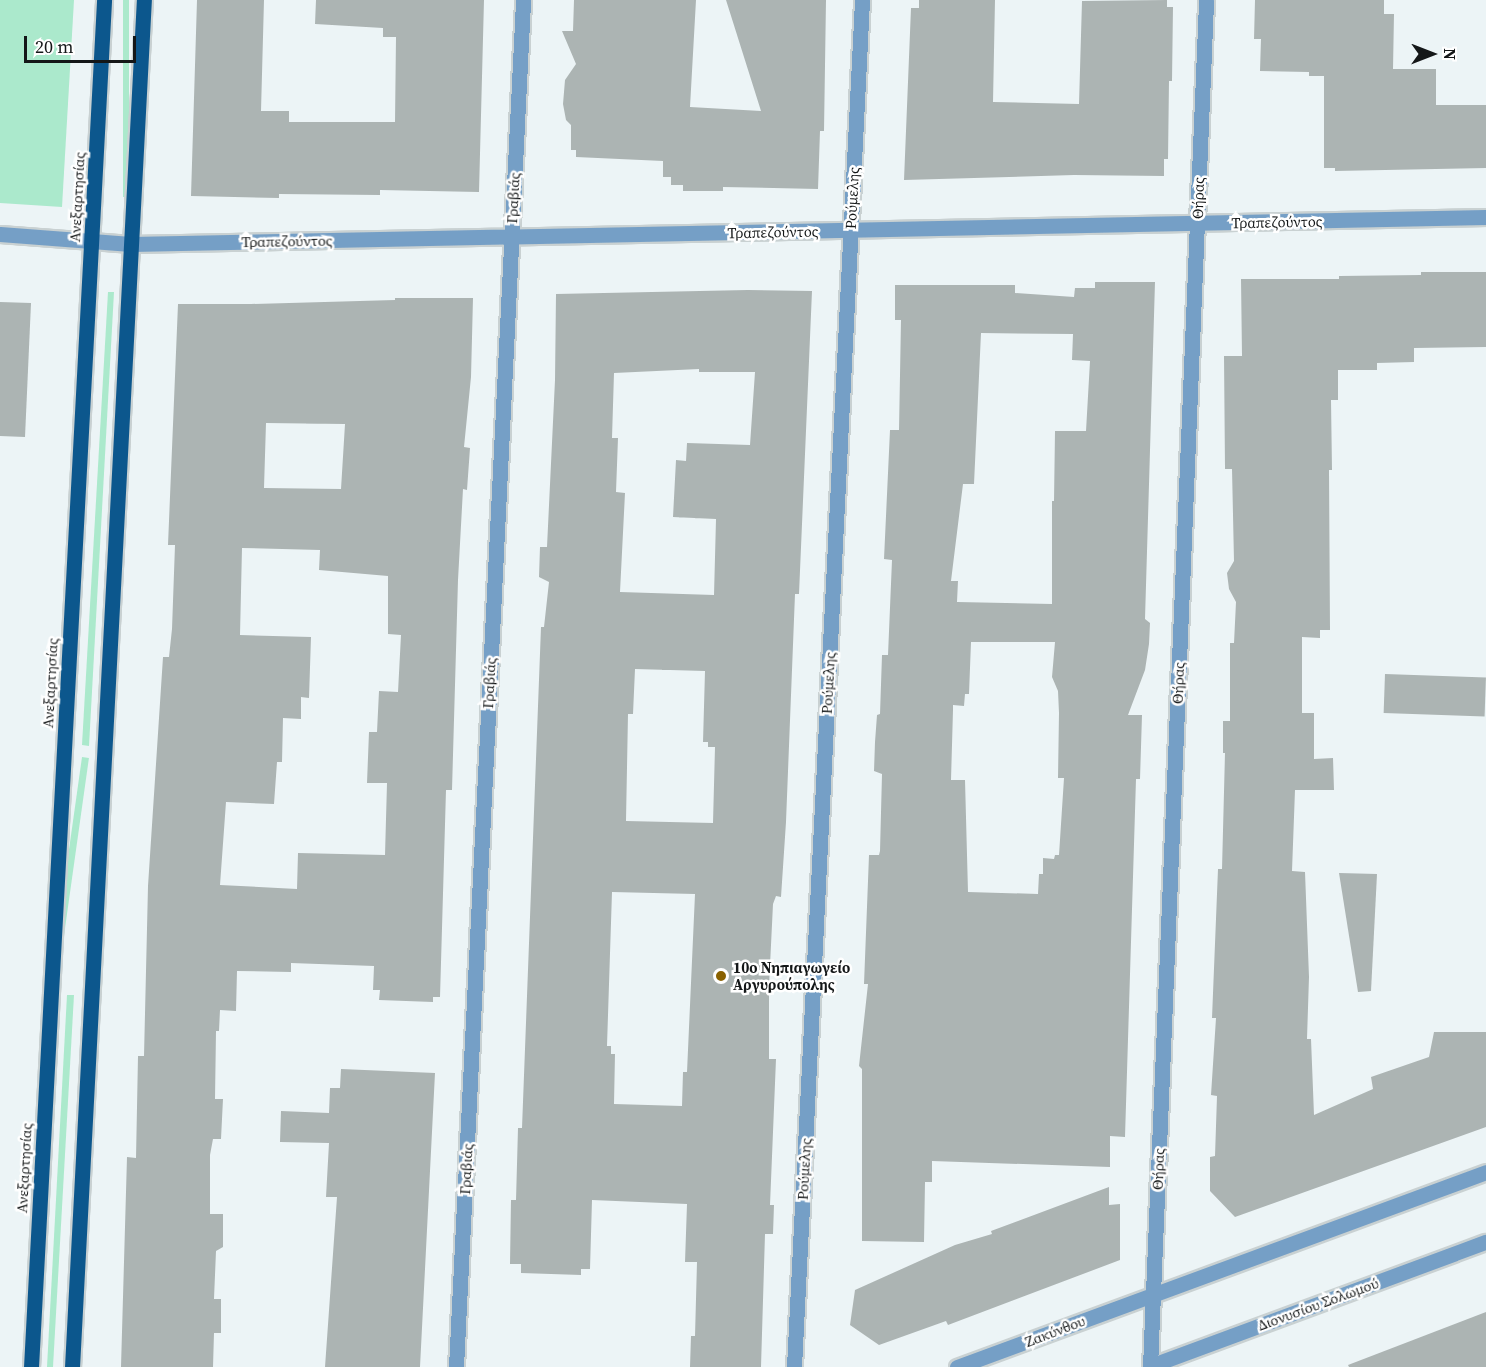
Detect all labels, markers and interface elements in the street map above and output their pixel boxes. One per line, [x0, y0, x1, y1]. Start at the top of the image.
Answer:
scale bar [27, 24, 140, 62]
north arrow [1402, 24, 1462, 84]
text: 20 m [35, 34, 73, 59]
text: N [1439, 48, 1461, 60]
street label: Ανεξαρτησίας [66, 151, 88, 243]
street label: Ρούμελης [841, 166, 863, 230]
street label: Γραβιάς [503, 172, 523, 224]
street label: Θήρας [1188, 177, 1208, 219]
street label: Τραπεζούντος [1231, 212, 1323, 232]
street label: Τραπεζούντος [727, 222, 819, 242]
street label: Τραπεζούντος [241, 231, 333, 251]
street label: Ανεξαρτησίας [39, 637, 61, 729]
street label: Ρούμελης [817, 651, 839, 715]
street label: Γραβιάς [479, 657, 499, 709]
street label: Θήρας [1168, 662, 1188, 704]
place label: 10ο Νηπιαγωγείο Αργυρούπολης [733, 958, 850, 993]
marker: 10ο Νηπιαγωγείο Αργυρούπολης [714, 969, 728, 983]
street label: Ανεξαρτησίας [13, 1122, 35, 1214]
street label: Ρούμελης [793, 1137, 815, 1201]
street label: Γραβιάς [456, 1143, 476, 1195]
street label: Θήρας [1148, 1148, 1168, 1190]
street label: Διονυσίου Σολωμού [1255, 1274, 1381, 1334]
street label: Ζακύνθου [1022, 1311, 1088, 1351]

